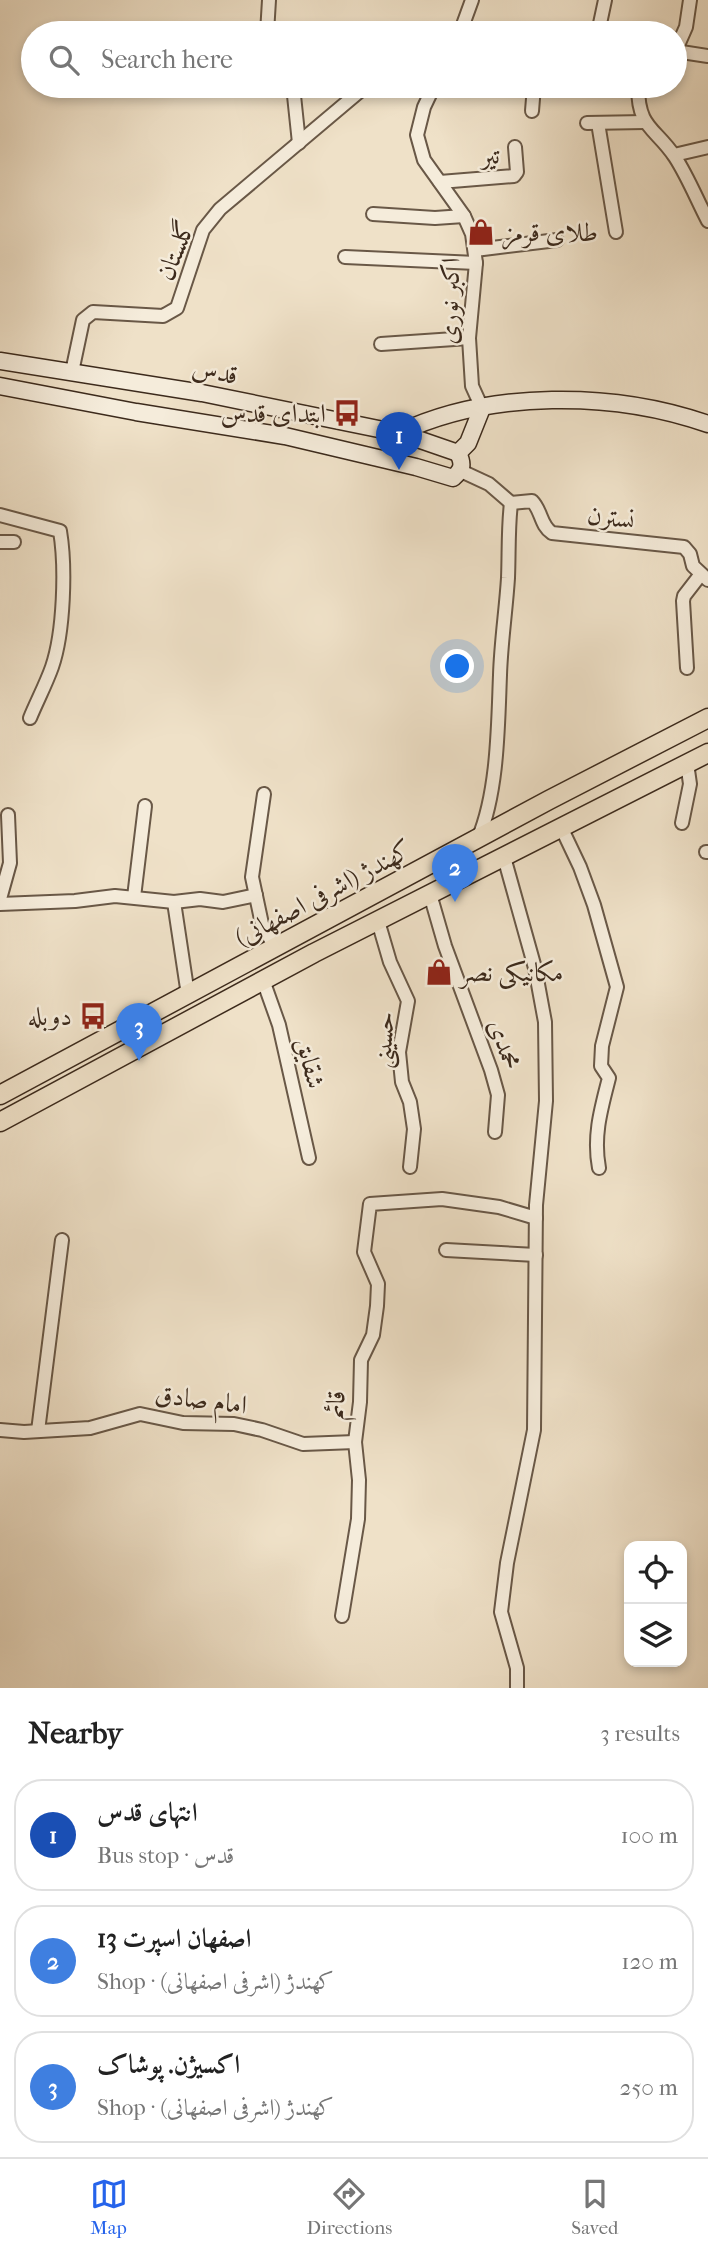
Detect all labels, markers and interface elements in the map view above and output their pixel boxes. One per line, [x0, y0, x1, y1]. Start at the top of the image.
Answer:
search box [21, 21, 687, 98]
icon: search [45, 41, 83, 79]
text: Search here [101, 44, 233, 75]
street label: تیر [476, 139, 502, 172]
street label: گلستان [149, 216, 201, 285]
shop icon: طلای قرمز [466, 217, 496, 247]
place label: طلای قرمز [502, 217, 598, 250]
street label: اکبر نوری [432, 257, 468, 345]
street label: قدس [190, 352, 240, 391]
place label: ابتدای قدس [221, 398, 326, 429]
bus stop icon: ابتدای قدس [332, 398, 362, 428]
pin: 1 [376, 412, 422, 470]
street label: نسترن [585, 499, 636, 536]
your location [440, 649, 474, 683]
street label: کهندژ (اشرفی اصفهانی) [229, 834, 418, 954]
pin: 2 [432, 844, 478, 902]
shop icon: مکانیکی نصر [424, 957, 454, 987]
place label: مکانیکی نصر [457, 957, 563, 990]
place label: دوبله [27, 1001, 72, 1032]
bus stop icon: دوبله [78, 1001, 108, 1031]
pin: 3 [116, 1003, 162, 1061]
street label: حسینی [366, 1010, 404, 1070]
street label: محمدی [482, 1015, 528, 1073]
street label: شقایق [290, 1035, 331, 1092]
street label: امام صادق [152, 1378, 249, 1427]
street label: قائم [319, 1389, 359, 1421]
map controls [624, 1541, 687, 1667]
button: locate [624, 1541, 687, 1604]
button: layers [624, 1604, 687, 1667]
text: Nearby [28, 1716, 123, 1751]
text: 3 results [600, 1720, 680, 1747]
text: انتهای قدس [97, 1797, 198, 1828]
text: 1 [49, 1822, 57, 1849]
text: 100 m [620, 1822, 678, 1849]
text: Bus stop · قدس [97, 1842, 234, 1869]
text: اصفهان اسپرت 13 [97, 1923, 251, 1954]
text: 2 [47, 1948, 59, 1975]
text: 120 m [621, 1948, 678, 1975]
text: Shop · کهندژ (اشرفی اصفهانی) [97, 1968, 334, 1995]
text: اکسیژن. پوشاک [97, 2049, 240, 2080]
text: 3 [48, 2074, 58, 2101]
text: 250 m [620, 2074, 678, 2101]
text: Shop · کهندژ (اشرفی اصفهانی) [97, 2094, 334, 2121]
tab: Map [90, 2175, 128, 2239]
tab: Directions [307, 2175, 392, 2239]
tab: Saved [571, 2175, 618, 2239]

